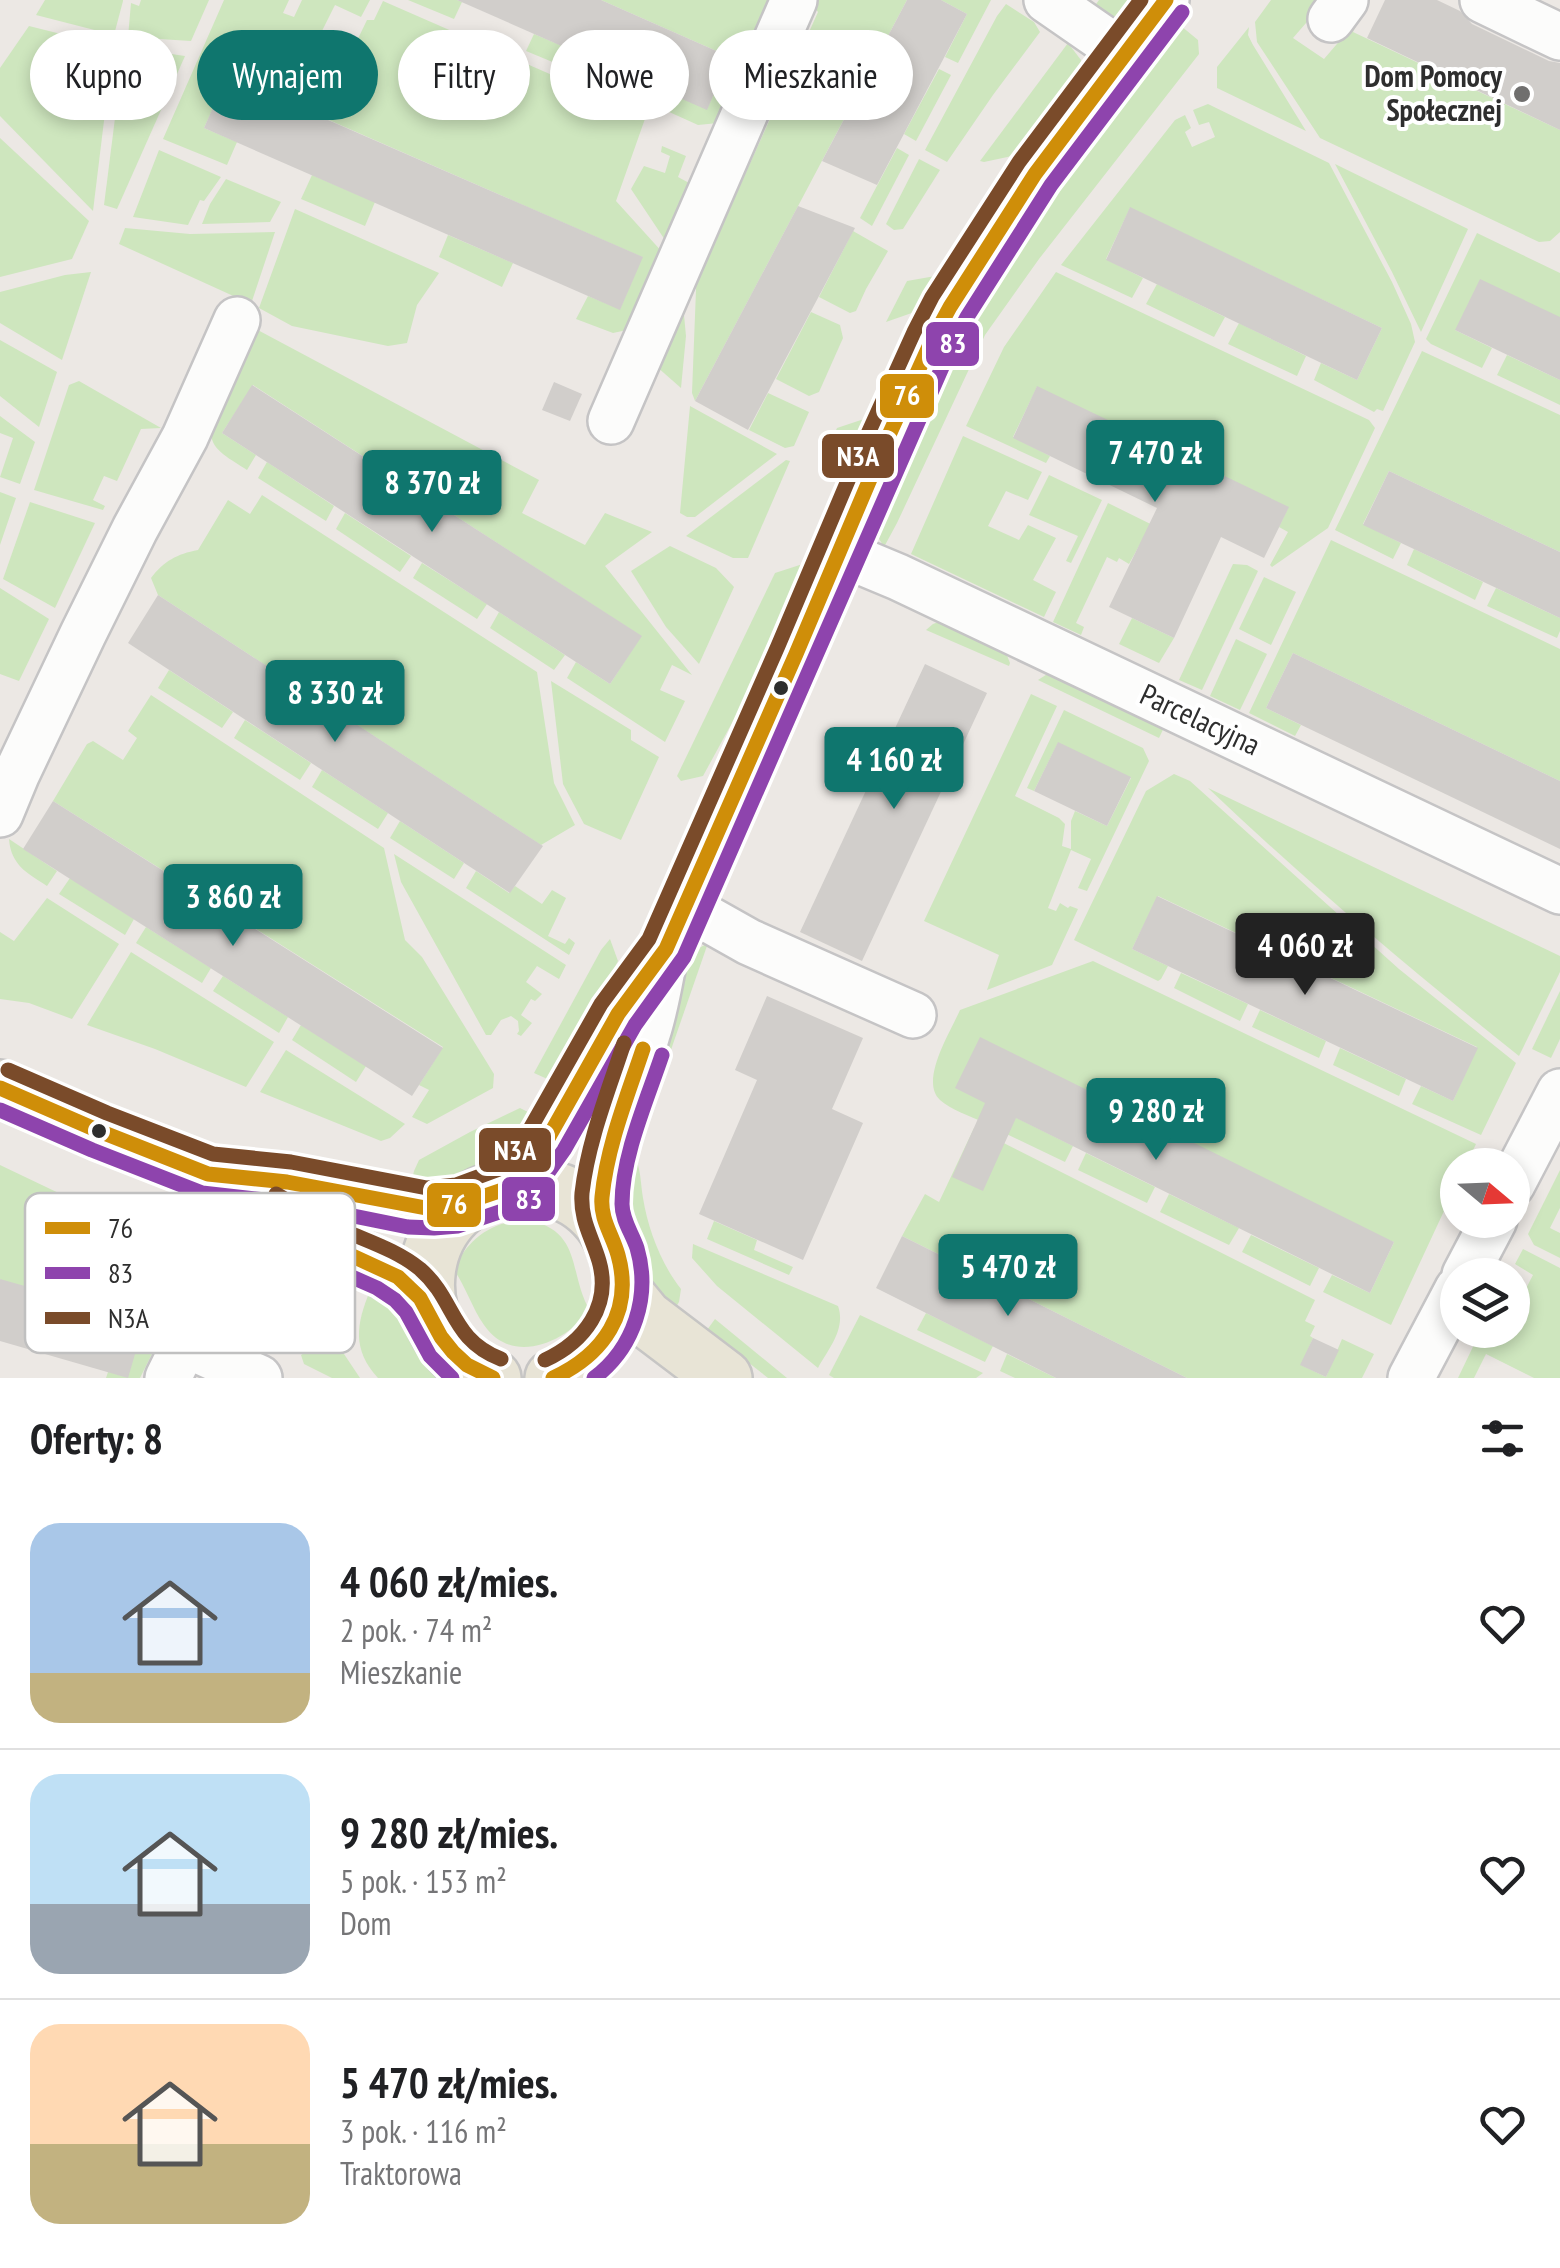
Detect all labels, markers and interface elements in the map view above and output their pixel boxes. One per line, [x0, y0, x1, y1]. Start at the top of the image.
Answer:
chip: Kupno [30, 30, 177, 120]
chip: Wynajem [197, 30, 378, 120]
chip: Filtry [398, 30, 530, 120]
chip: Nowe [550, 30, 689, 120]
chip: Mieszkanie [709, 30, 913, 120]
place label: Dom Pomocy Społecznej [1365, 56, 1503, 129]
marker: Dom Pomocy Społecznej [1511, 83, 1533, 105]
line badge: 83 [924, 320, 981, 368]
text: 83 [940, 324, 966, 361]
line badge: 76 [878, 372, 936, 420]
text: 76 [894, 376, 920, 413]
pin: 7 470 zł [1052, 420, 1258, 505]
text: 7 470 zł [1108, 431, 1202, 473]
line badge: N3A [820, 432, 896, 480]
text: N3A [837, 437, 880, 474]
pin: 8 370 zł [329, 450, 535, 535]
text: 8 370 zł [384, 461, 480, 503]
pin: 8 330 zł [232, 660, 438, 745]
text: 8 330 zł [287, 671, 383, 713]
street label: Parcelacyjna [1134, 674, 1267, 763]
unlabelled marker [771, 678, 791, 698]
pin: 4 160 zł [791, 727, 997, 812]
text: 4 160 zł [846, 738, 942, 780]
pin: 3 860 zł [130, 864, 336, 949]
text: 3 860 zł [185, 875, 281, 917]
pin: 4 060 zł [1202, 913, 1408, 998]
text: 4 060 zł [1257, 924, 1353, 966]
pin: 9 280 zł [1053, 1078, 1259, 1163]
text: 9 280 zł [1108, 1089, 1204, 1131]
unlabelled marker [89, 1121, 109, 1141]
line badge: N3A [477, 1126, 553, 1174]
text: N3A [494, 1131, 537, 1168]
north arrow [1440, 1148, 1530, 1238]
map controls [1440, 1148, 1530, 1348]
line badge: 83 [500, 1175, 557, 1223]
text: 83 [516, 1180, 542, 1217]
line badge: 76 [425, 1181, 483, 1229]
text: 76 [441, 1185, 467, 1222]
legend [25, 1193, 355, 1353]
text: 76 [108, 1209, 133, 1246]
pin: 5 470 zł [905, 1234, 1111, 1319]
text: 5 470 zł [960, 1245, 1056, 1287]
text: 83 [108, 1254, 133, 1291]
button: layers [1440, 1258, 1530, 1348]
text: N3A [108, 1299, 150, 1336]
text: Oferty: 8 [30, 1411, 163, 1466]
icon: filters [1475, 1411, 1530, 1466]
text: 4 060 zł/mies. [340, 1554, 558, 1609]
icon: home [110, 1563, 230, 1683]
icon: heart [1475, 1596, 1530, 1651]
text: 2 pok. · 74 m² [340, 1609, 492, 1651]
text: Mieszkanie [340, 1651, 462, 1693]
text: 9 280 zł/mies. [340, 1805, 558, 1860]
icon: home [110, 1814, 230, 1934]
icon: heart [1475, 1847, 1530, 1902]
text: 5 pok. · 153 m² [340, 1860, 507, 1902]
text: Dom [340, 1902, 391, 1944]
text: 5 470 zł/mies. [340, 2055, 558, 2110]
icon: home [110, 2064, 230, 2184]
icon: heart [1475, 2097, 1530, 2152]
text: 3 pok. · 116 m² [340, 2110, 507, 2152]
text: Traktorowa [340, 2152, 462, 2194]

